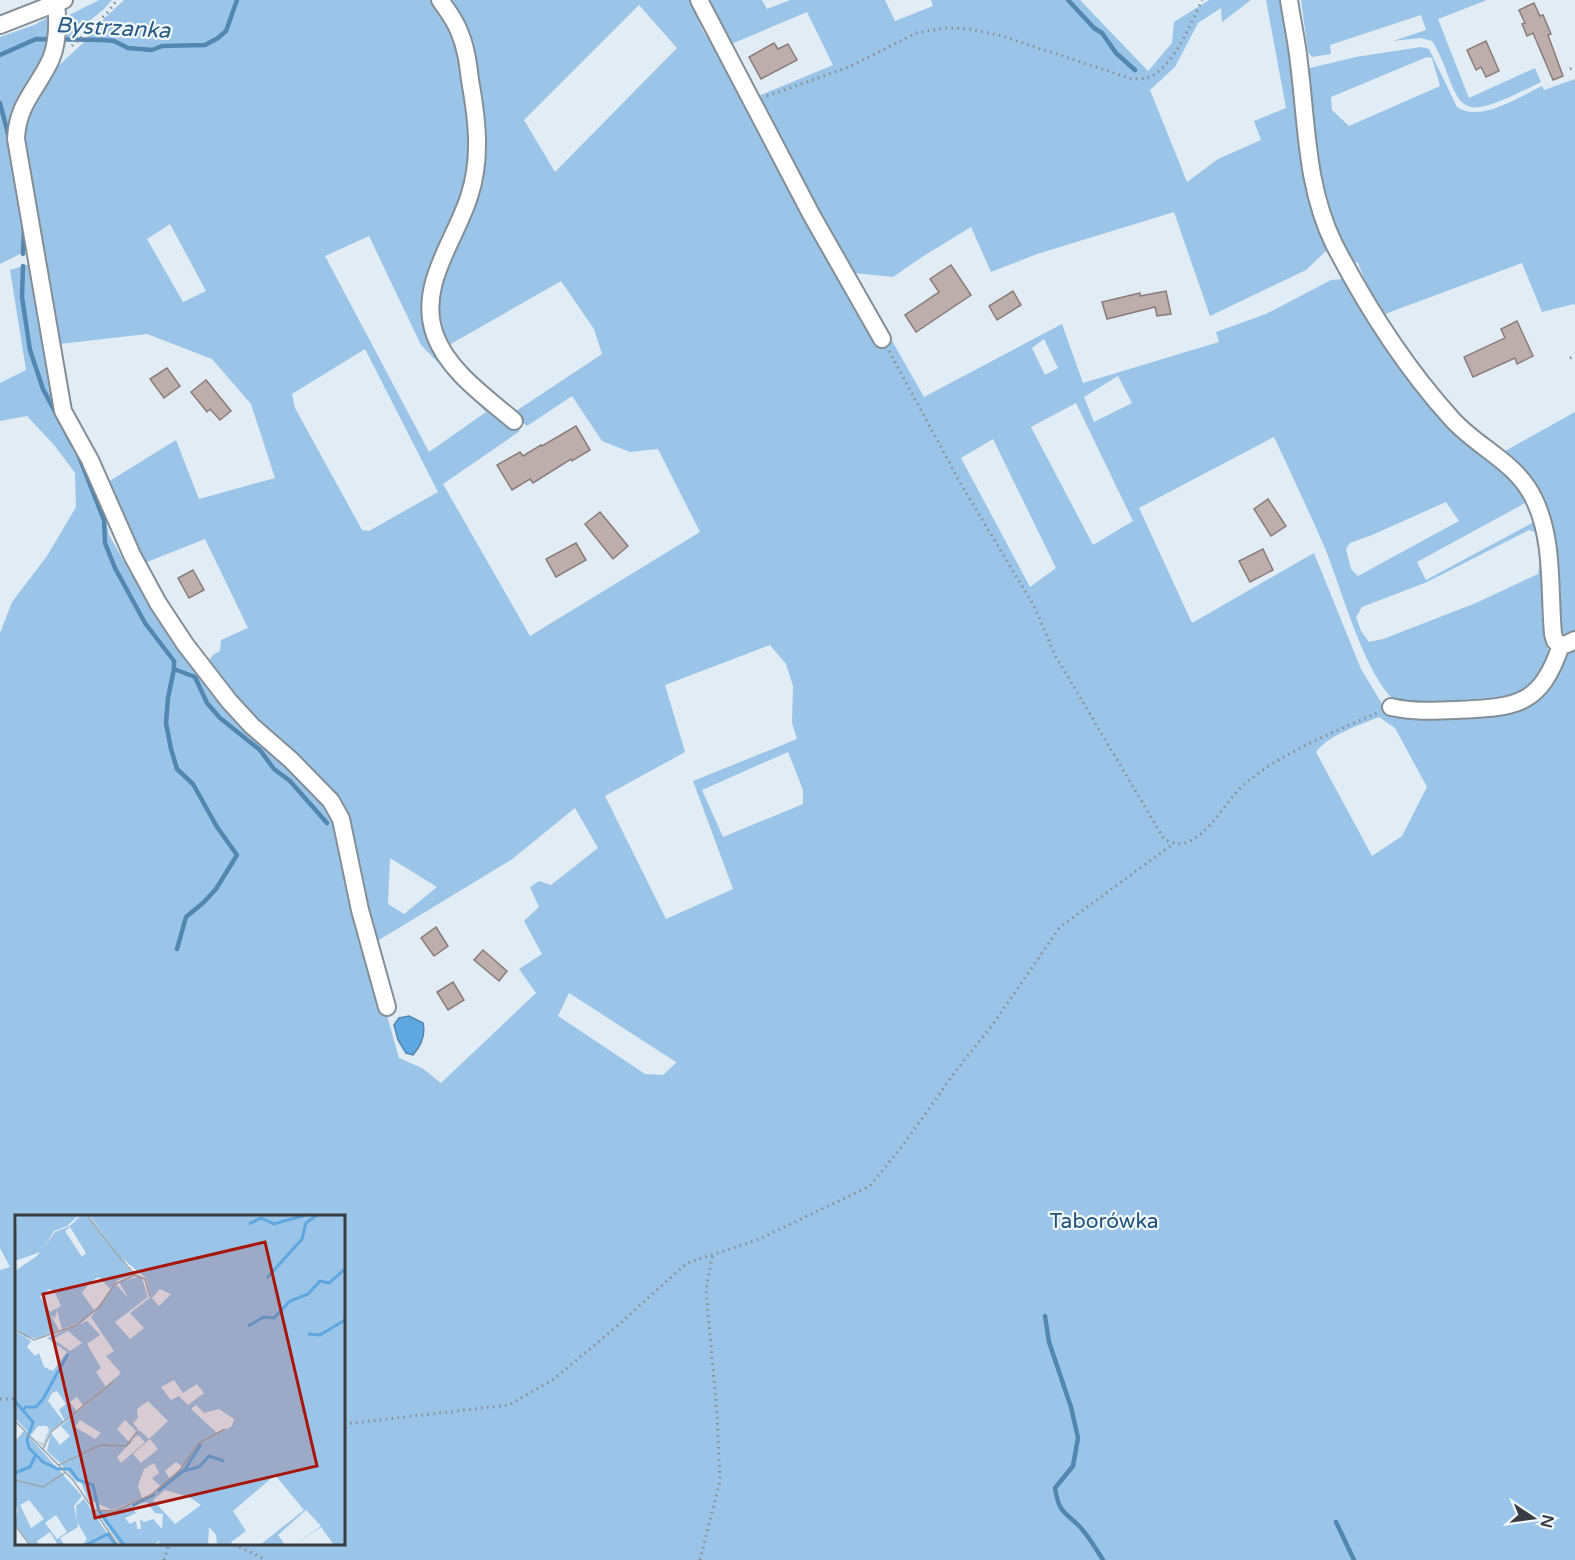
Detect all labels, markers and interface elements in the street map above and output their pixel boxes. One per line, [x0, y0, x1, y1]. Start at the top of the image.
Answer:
water label: Bystrzanka [55, 12, 172, 44]
park label: Taborówka [1050, 1209, 1158, 1234]
inset map [15, 1215, 345, 1545]
north arrow [1503, 1488, 1563, 1548]
text: N [1535, 1513, 1558, 1530]

